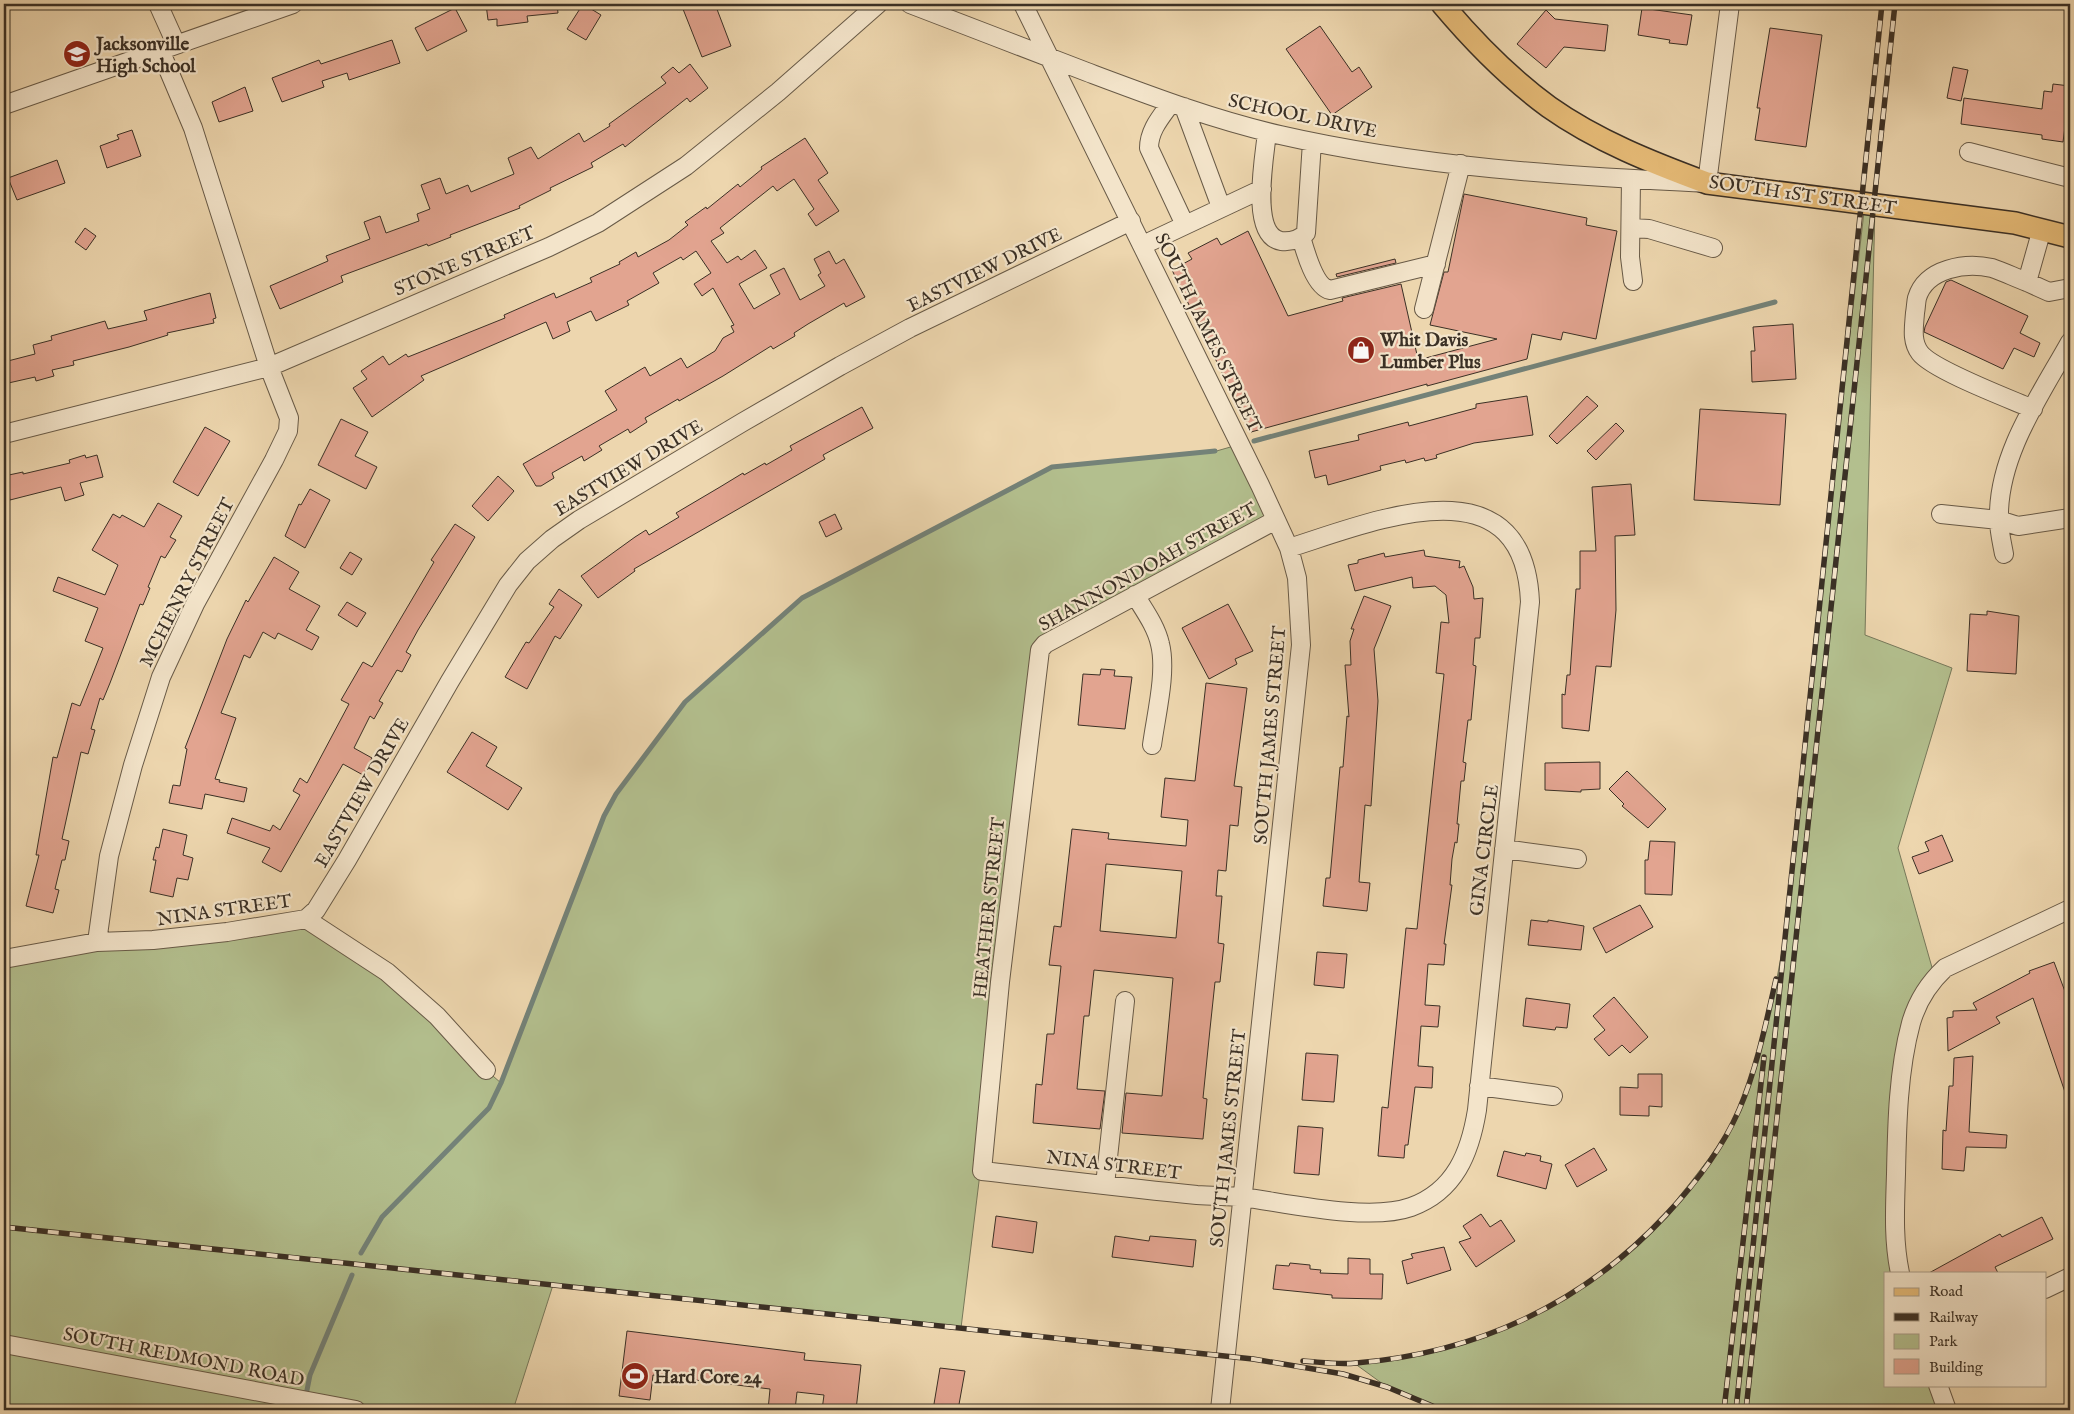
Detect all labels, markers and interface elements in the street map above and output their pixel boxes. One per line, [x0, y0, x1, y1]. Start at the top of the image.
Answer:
place label: Jacksonville High School [93, 33, 196, 79]
school or university icon: Jacksonville High School [62, 39, 92, 69]
street label: SCHOOL DRIVE [1226, 89, 1379, 144]
street label: SOUTH 1ST STREET [1708, 171, 1898, 221]
street label: STONE STREET [391, 221, 539, 302]
street label: EASTVIEW DRIVE [904, 223, 1066, 319]
street label: SOUTH JAMES STREET [1148, 229, 1266, 437]
place label: Whit Davis Lumber Plus [1379, 329, 1481, 375]
shop icon: Whit Davis Lumber Plus [1346, 335, 1376, 365]
street label: EASTVIEW DRIVE [550, 415, 708, 523]
street label: MCHENRY STREET [135, 494, 241, 671]
street label: SHANNONDOAH STREET [1035, 498, 1261, 638]
street label: SOUTH JAMES STREET [1249, 625, 1293, 845]
street label: EASTVIEW DRIVE [310, 714, 415, 872]
street label: GINA CIRCLE [1465, 783, 1505, 917]
street label: HEATHER STREET [969, 816, 1011, 1000]
street label: NINA STREET [155, 890, 293, 932]
street label: SOUTH JAMES STREET [1206, 1028, 1252, 1248]
street label: NINA STREET [1045, 1146, 1183, 1186]
legend [1884, 1272, 2046, 1386]
text: Road [1929, 1282, 1964, 1301]
text: Railway [1929, 1308, 1979, 1327]
street label: SOUTH REDMOND ROAD [61, 1323, 306, 1393]
text: Park [1929, 1332, 1959, 1351]
text: Building [1929, 1358, 1984, 1377]
sports icon: Hard Core 24 [620, 1361, 650, 1391]
place label: Hard Core 24 [654, 1366, 762, 1390]

